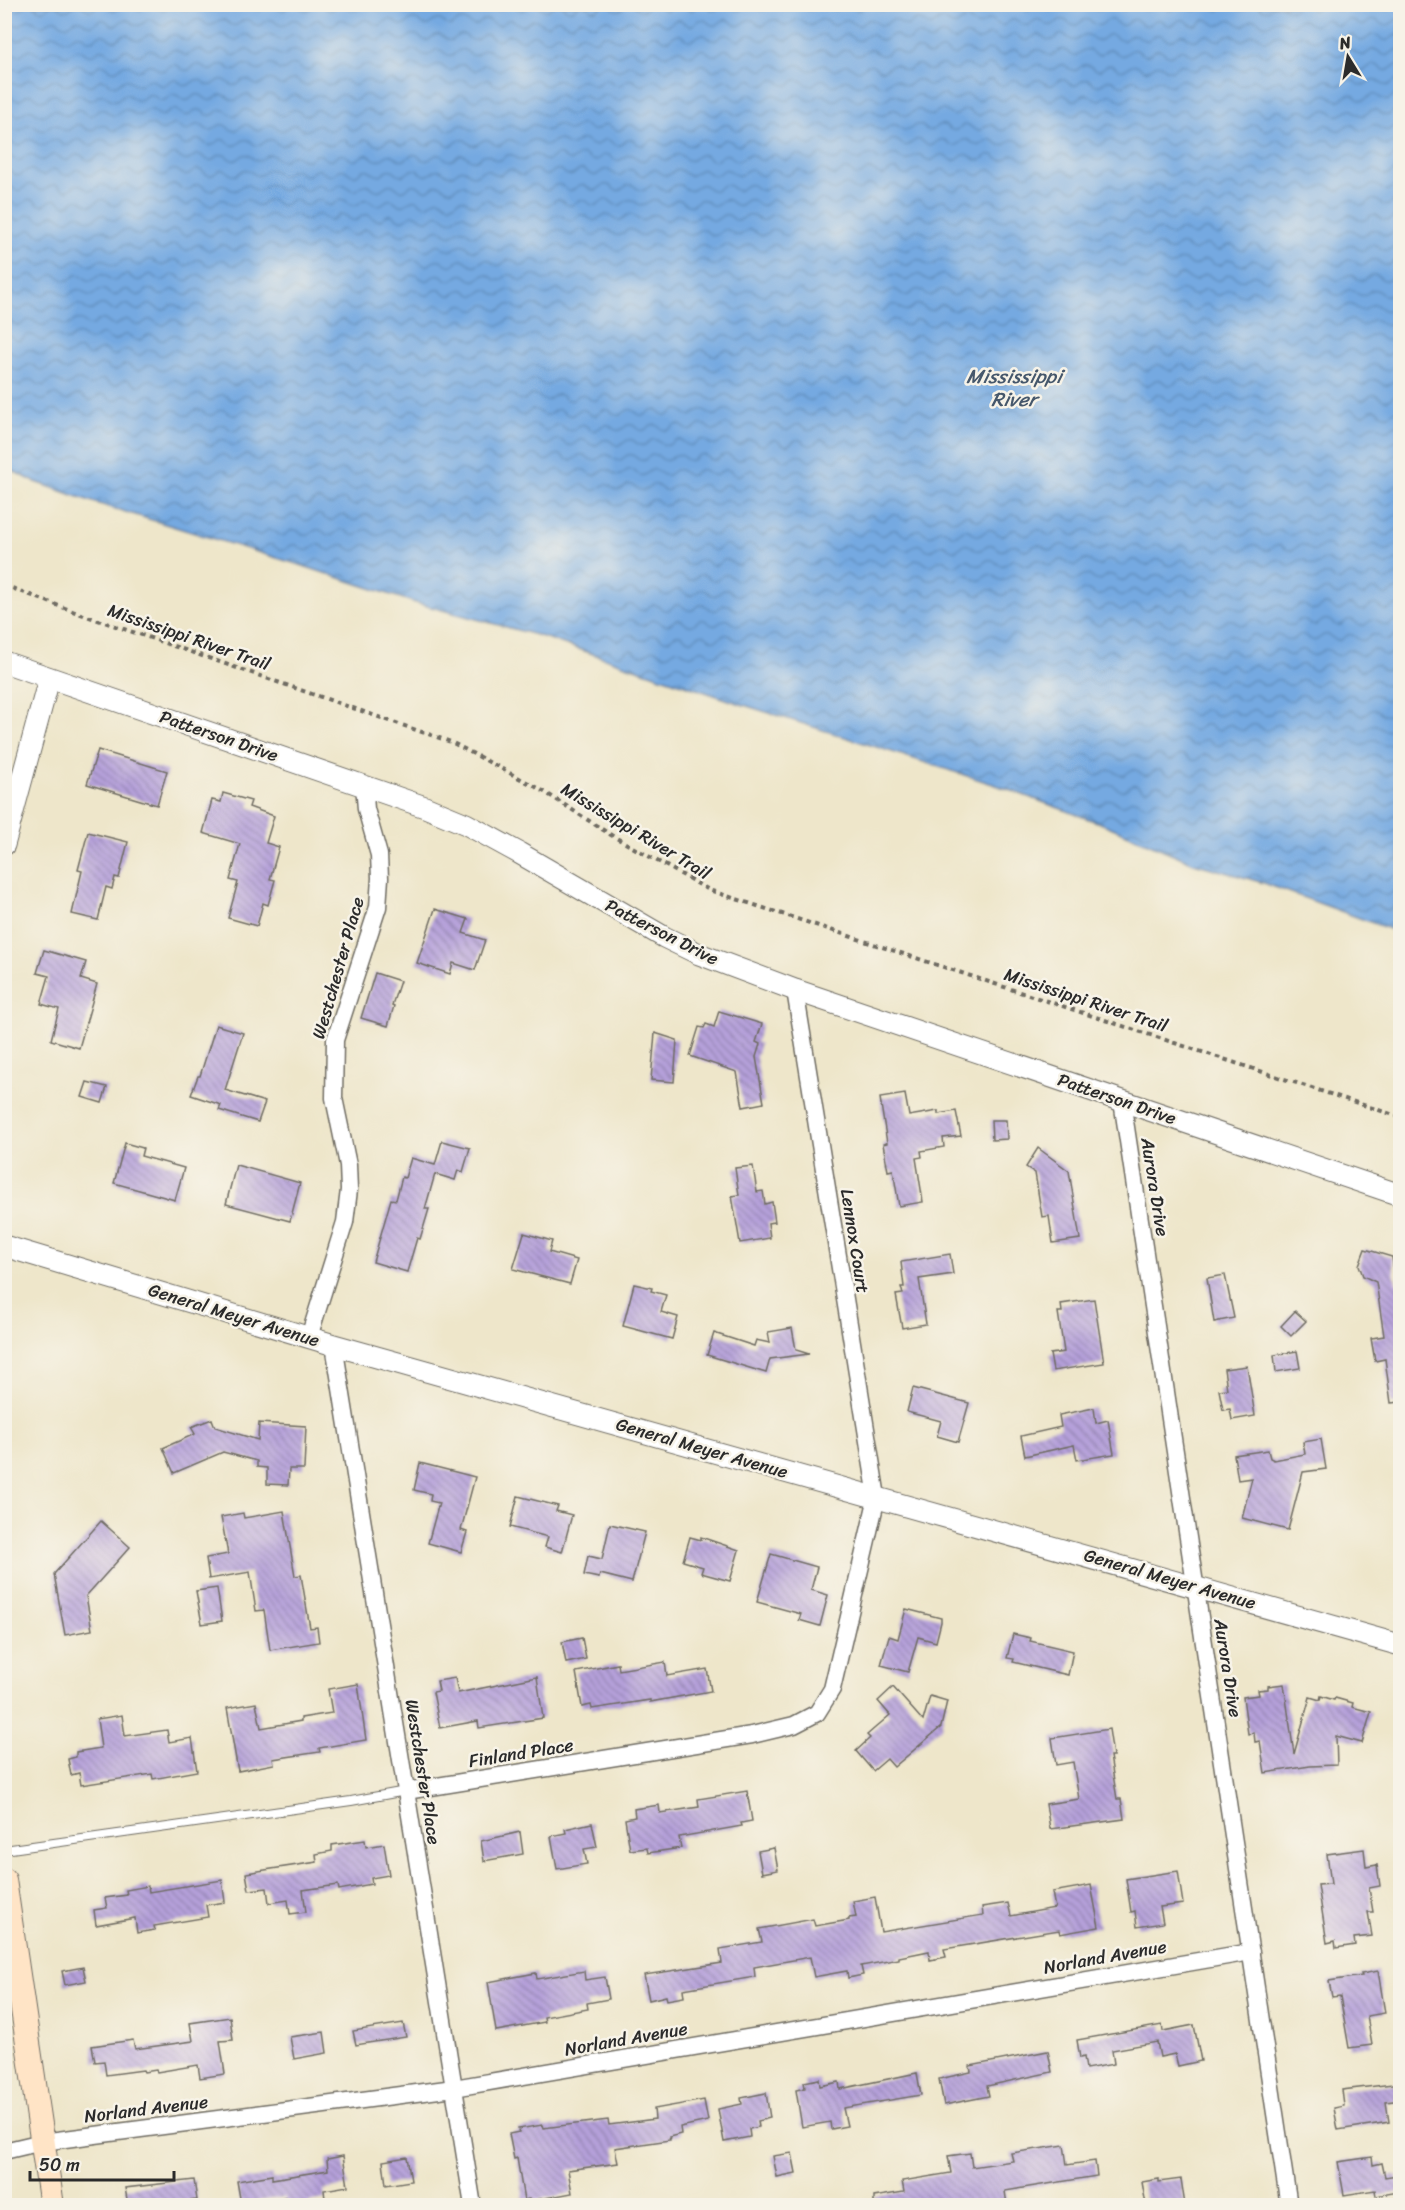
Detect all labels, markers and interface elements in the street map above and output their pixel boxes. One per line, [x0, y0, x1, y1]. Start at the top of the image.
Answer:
north arrow [1318, 27, 1378, 87]
text: N [1336, 27, 1354, 58]
water label: Mississippi River [966, 359, 1066, 417]
street label: Mississippi River Trail [103, 594, 276, 680]
street label: Patterson Drive [155, 701, 283, 771]
street label: Mississippi River Trail [555, 773, 718, 889]
street label: Patterson Drive [600, 890, 724, 974]
street label: Westchester Place [302, 893, 374, 1043]
street label: Mississippi River Trail [1000, 958, 1173, 1042]
street label: Patterson Drive [1053, 1064, 1181, 1134]
street label: Aurora Drive [1131, 1134, 1179, 1239]
street label: Lennox Court [831, 1187, 879, 1296]
street label: General Meyer Avenue [144, 1274, 324, 1356]
street label: General Meyer Avenue [612, 1408, 792, 1488]
street label: General Meyer Avenue [1080, 1539, 1260, 1619]
street label: Aurora Drive [1204, 1615, 1252, 1720]
street label: Westchester Place [396, 1697, 450, 1847]
street label: Finland Place [466, 1729, 576, 1777]
street label: Norland Avenue [1041, 1930, 1169, 1984]
street label: Norland Avenue [562, 2012, 690, 2066]
street label: Norland Avenue [82, 2086, 210, 2132]
scale bar [30, 2144, 174, 2182]
text: 50 m [39, 2149, 80, 2181]

